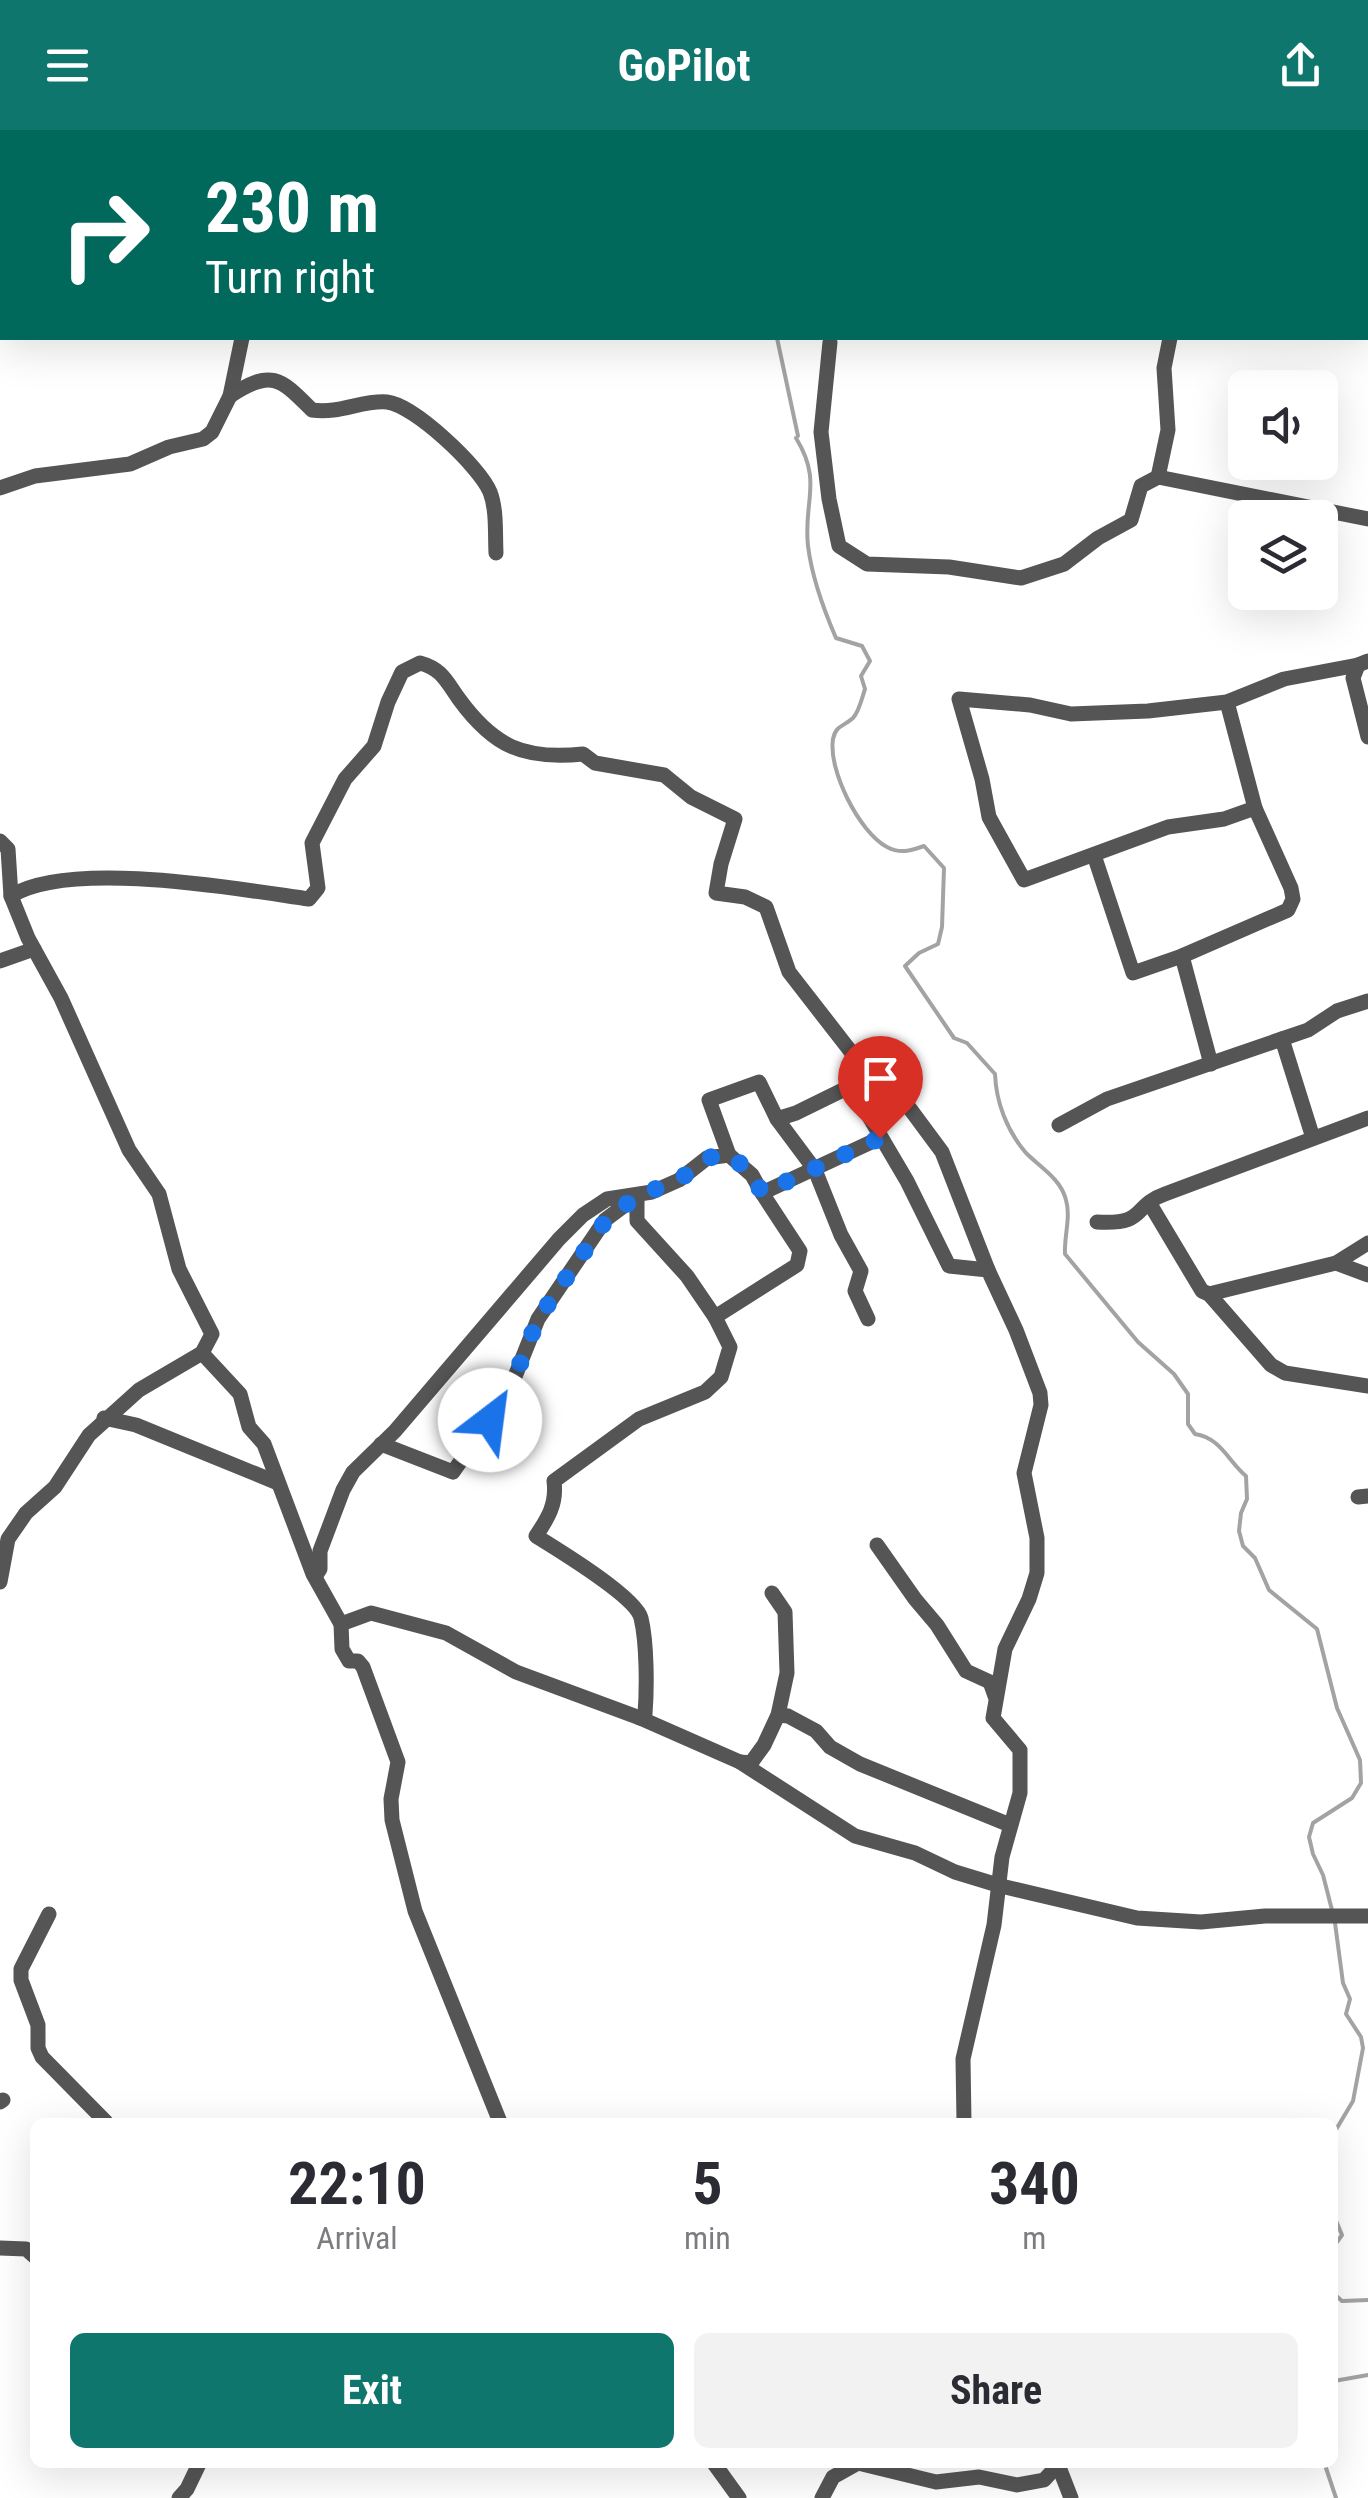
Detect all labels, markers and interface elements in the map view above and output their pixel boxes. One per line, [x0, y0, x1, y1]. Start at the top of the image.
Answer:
icon: menu [40, 38, 95, 93]
icon: share [1273, 38, 1328, 93]
text: GoPilot [617, 39, 751, 92]
text: 230 m [205, 167, 379, 249]
icon: right [40, 170, 170, 300]
text: Turn right [205, 251, 375, 304]
map controls [1228, 370, 1338, 610]
button: sound [1228, 370, 1338, 480]
button: layers [1228, 500, 1338, 610]
pin [838, 1036, 923, 1139]
icon: arrive [853, 1051, 908, 1106]
position arrow [438, 1368, 542, 1472]
text: 22:10 [288, 2148, 426, 2219]
text: 5 [692, 2148, 723, 2219]
text: 340 [989, 2148, 1080, 2219]
text: Arrival [316, 2219, 398, 2257]
text: min [684, 2219, 731, 2257]
text: m [1022, 2219, 1046, 2257]
button: Exit [70, 2333, 674, 2448]
button: Share [694, 2333, 1298, 2448]

